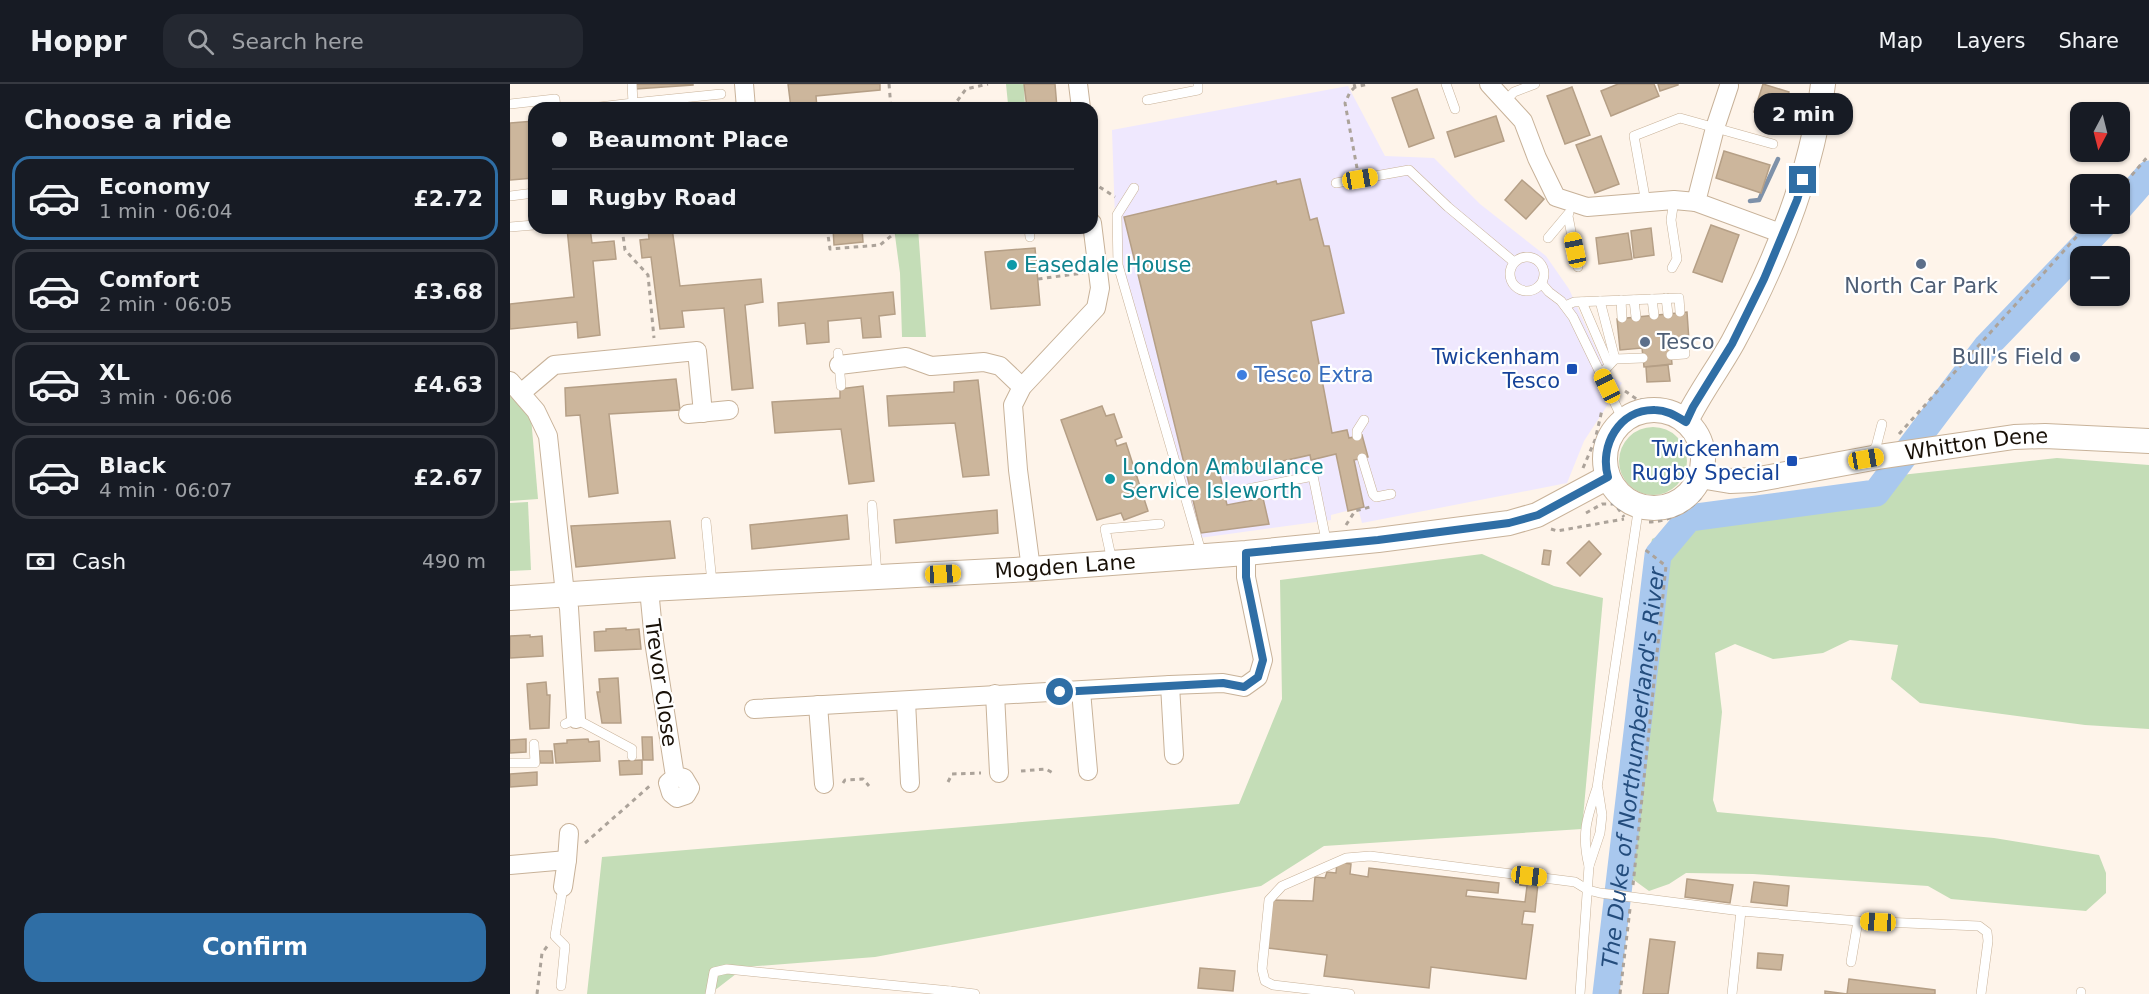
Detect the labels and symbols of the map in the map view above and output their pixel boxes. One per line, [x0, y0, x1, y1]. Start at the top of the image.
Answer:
callout: 2 min [1754, 93, 1852, 135]
north arrow [2070, 102, 2130, 162]
route end [1789, 166, 1816, 193]
car [1341, 167, 1379, 191]
car [1562, 231, 1588, 269]
place label: Easedale House [1024, 253, 1191, 277]
marker: North Car Park [1914, 257, 1928, 271]
marker: Easedale House [1005, 258, 1019, 272]
place label: North Car Park [1844, 274, 1999, 298]
place label: Tesco [1656, 330, 1715, 354]
marker: Tesco [1638, 335, 1652, 349]
place label: Twickenham Tesco [1431, 345, 1560, 393]
place label: Bull's Field [1952, 345, 2063, 369]
marker: Bull's Field [2068, 350, 2082, 364]
marker: Twickenham Tesco [1565, 362, 1579, 376]
place label: Tesco Extra [1253, 363, 1374, 387]
car [1591, 366, 1623, 406]
marker: Tesco Extra [1235, 368, 1249, 382]
street label: Whitton Dene [1903, 424, 2049, 465]
place label: Twickenham Rugby Special [1632, 437, 1780, 485]
car [1847, 447, 1885, 471]
marker: Twickenham Rugby Special [1785, 454, 1799, 468]
place label: London Ambulance Service Isleworth [1122, 455, 1324, 503]
marker: London Ambulance Service Isleworth [1103, 472, 1117, 486]
street label: Mogden Lane [994, 549, 1136, 583]
car [925, 564, 961, 584]
water label: The Duke of Northumberland's River [1597, 564, 1670, 969]
street label: Trevor Close [640, 617, 682, 748]
route start [1046, 678, 1073, 705]
car [1510, 865, 1548, 887]
car [1860, 912, 1896, 932]

